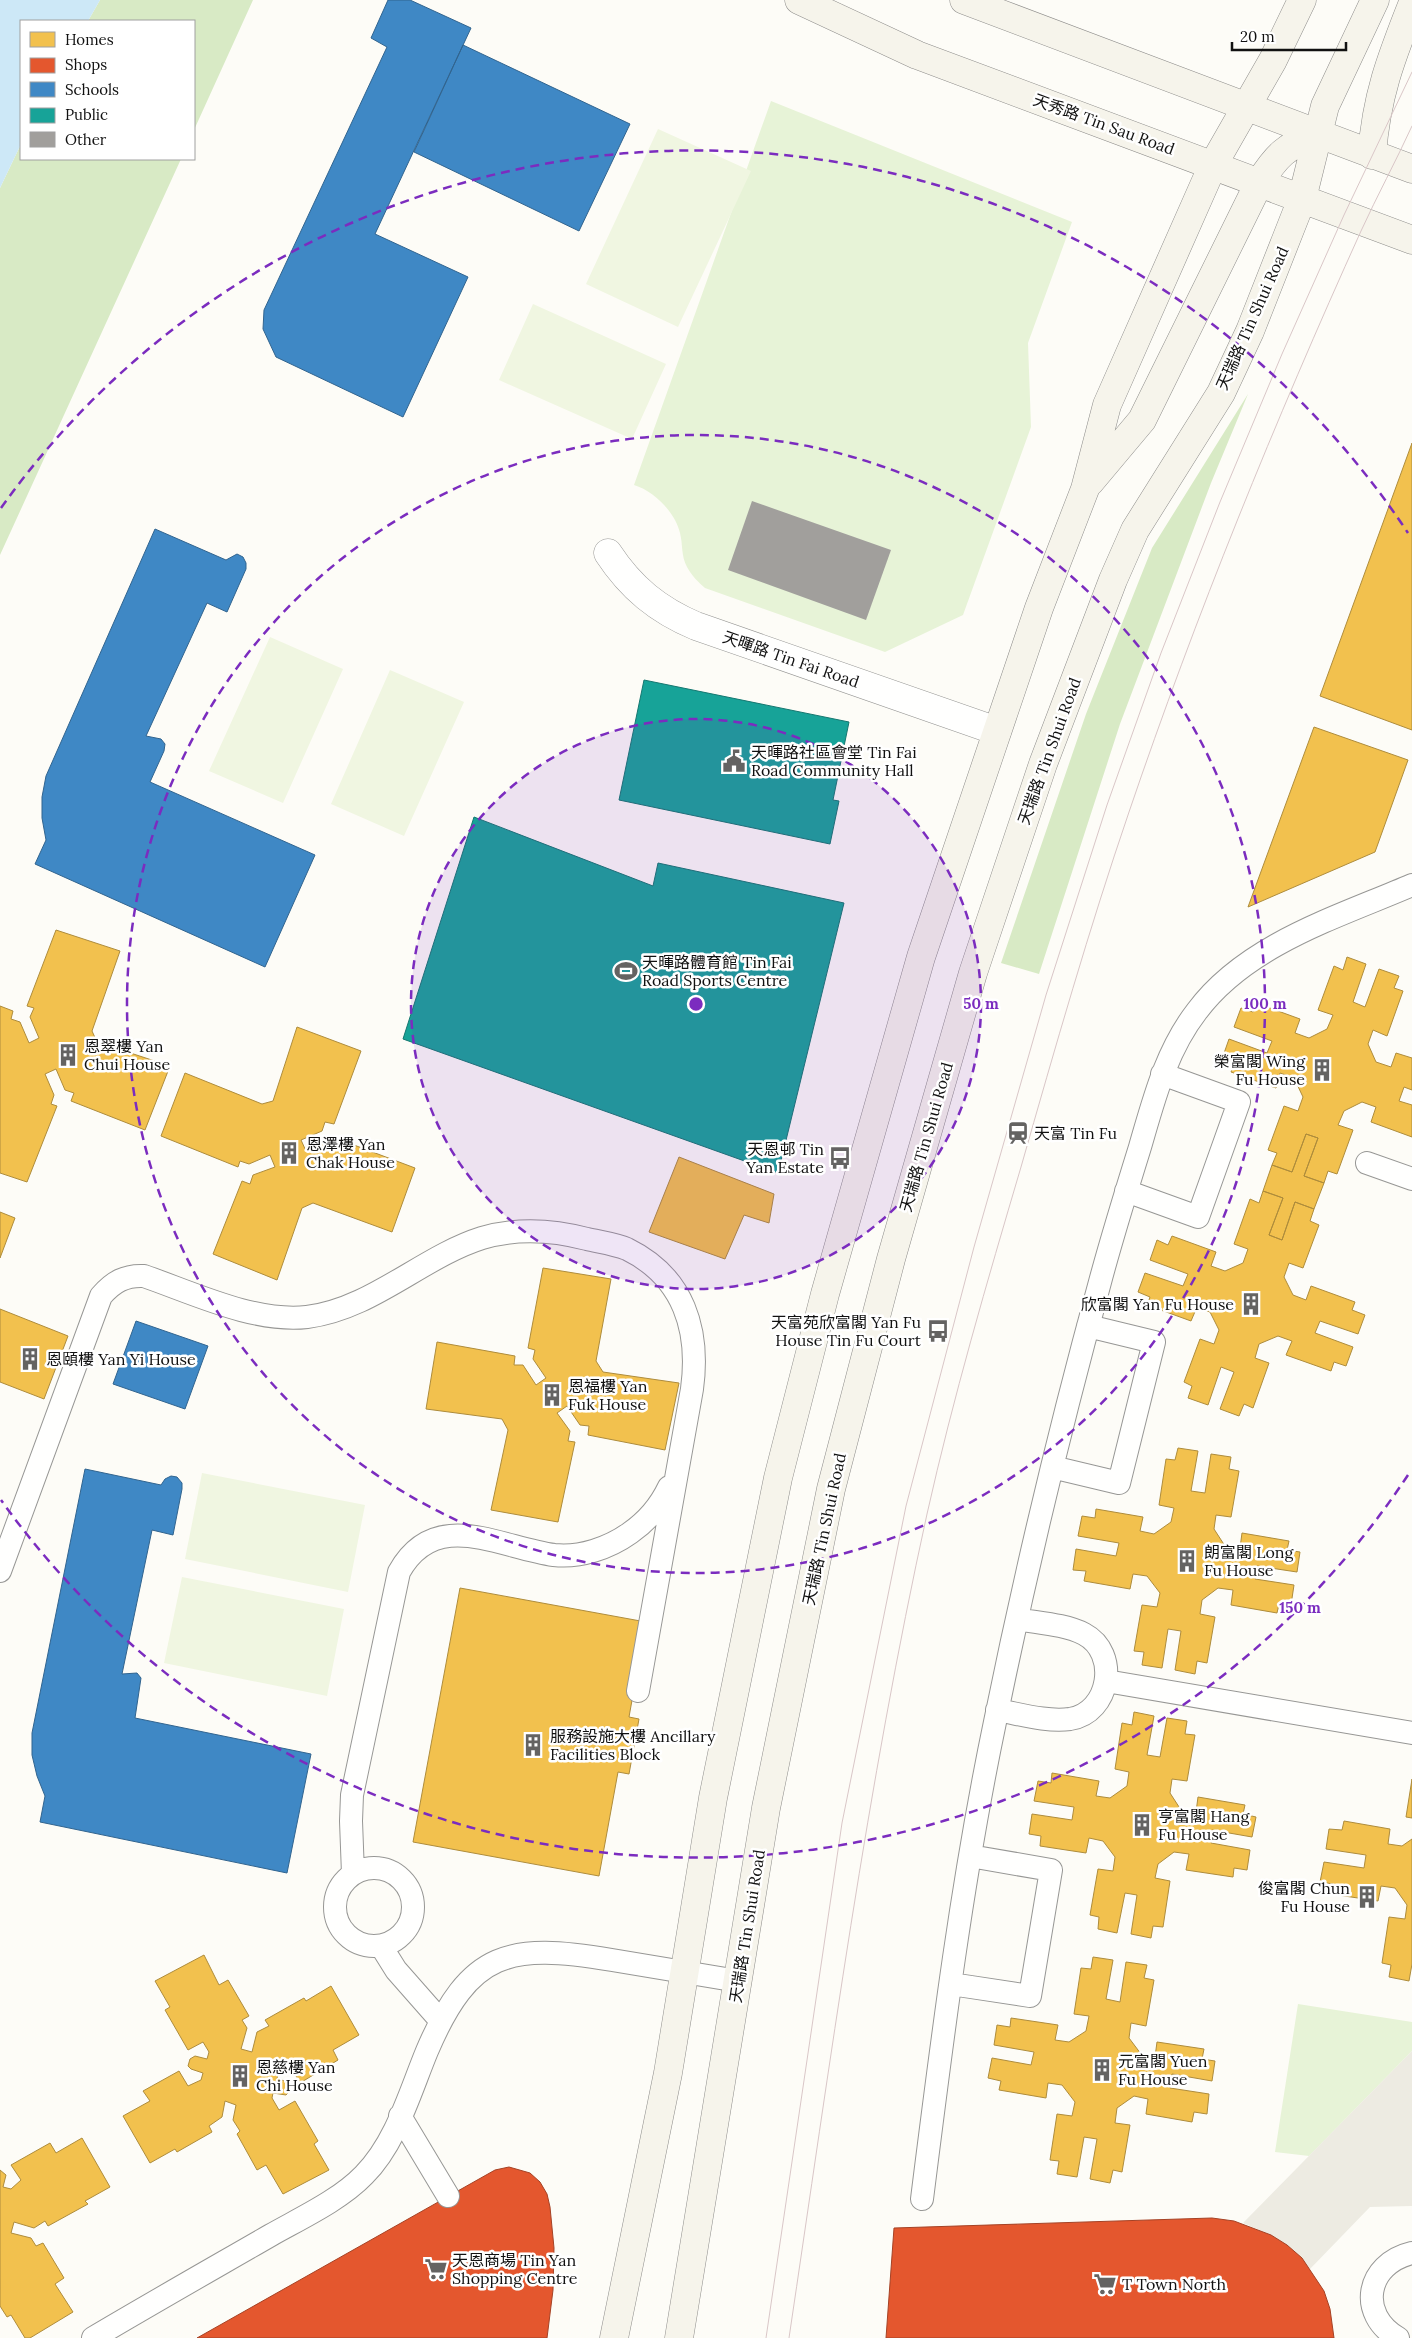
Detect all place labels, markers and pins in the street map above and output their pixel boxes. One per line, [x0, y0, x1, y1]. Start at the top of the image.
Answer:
place label: 天暉路社區會堂 Tin Fai Road Community Hall [751, 742, 917, 780]
public building icon: 天暉路社區會堂 Tin Fai Road Community Hall [721, 748, 747, 774]
place label: 天暉路體育館 Tin Fai Road Sports Centre [642, 952, 792, 990]
sports icon: 天暉路體育館 Tin Fai Road Sports Centre [613, 958, 639, 984]
centre of rings [687, 995, 705, 1013]
place label: 恩翠樓 Yan Chui House [84, 1036, 170, 1074]
building icon: 恩翠樓 Yan Chui House [55, 1042, 81, 1068]
place label: 榮富閣 Wing Fu House [1214, 1051, 1306, 1089]
building icon: 榮富閣 Wing Fu House [1309, 1057, 1335, 1083]
station icon: 天富 Tin Fu [1005, 1120, 1031, 1146]
place label: 天富 Tin Fu [1034, 1123, 1117, 1143]
place label: 恩澤樓 Yan Chak House [306, 1134, 395, 1172]
place label: 天恩邨 Tin Yan Estate [745, 1139, 824, 1177]
building icon: 恩澤樓 Yan Chak House [276, 1140, 302, 1166]
bus stop icon: 天恩邨 Tin Yan Estate [827, 1145, 853, 1171]
building icon: 欣富閣 Yan Fu House [1238, 1291, 1264, 1317]
place label: 欣富閣 Yan Fu House [1081, 1294, 1234, 1314]
place label: 天富苑欣富閣 Yan Fu House Tin Fu Court [771, 1312, 922, 1350]
bus stop icon: 天富苑欣富閣 Yan Fu House Tin Fu Court [925, 1318, 951, 1344]
building icon: 恩頤樓 Yan Yi House [17, 1346, 43, 1372]
place label: 恩頤樓 Yan Yi House [46, 1349, 196, 1369]
place label: 恩福樓 Yan Fuk House [568, 1376, 648, 1414]
building icon: 恩福樓 Yan Fuk House [539, 1382, 565, 1408]
place label: 朗富閣 Long Fu House [1204, 1542, 1295, 1580]
building icon: 朗富閣 Long Fu House [1174, 1548, 1200, 1574]
place label: 服務設施大樓 Ancillary Facilities Block [550, 1726, 716, 1764]
building icon: 服務設施大樓 Ancillary Facilities Block [520, 1732, 546, 1758]
place label: 亨富閣 Hang Fu House [1158, 1806, 1251, 1844]
building icon: 亨富閣 Hang Fu House [1129, 1812, 1155, 1838]
place label: 俊富閣 Chun Fu House [1258, 1878, 1350, 1916]
building icon: 俊富閣 Chun Fu House [1354, 1884, 1380, 1910]
place label: 元富閣 Yuen Fu House [1118, 2051, 1208, 2089]
place label: 恩慈樓 Yan Chi House [256, 2057, 336, 2095]
building icon: 元富閣 Yuen Fu House [1089, 2057, 1115, 2083]
building icon: 恩慈樓 Yan Chi House [227, 2063, 253, 2089]
place label: 天恩商場 Tin Yan Shopping Centre [452, 2250, 578, 2288]
supermarket icon: 天恩商場 Tin Yan Shopping Centre [423, 2256, 449, 2282]
supermarket icon: T Town North [1092, 2271, 1118, 2297]
place label: T Town North [1122, 2274, 1226, 2294]

